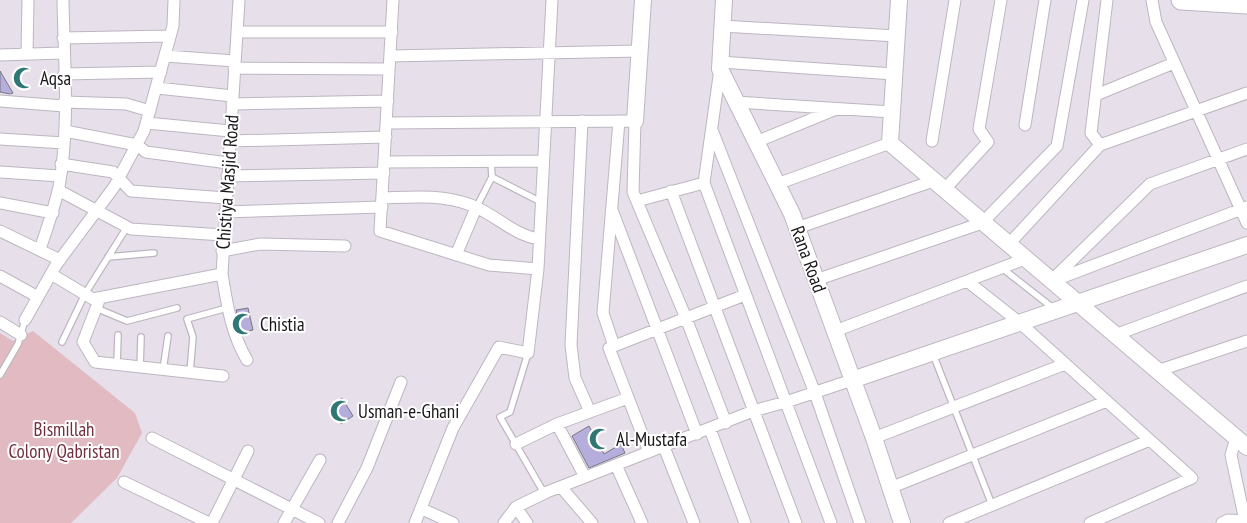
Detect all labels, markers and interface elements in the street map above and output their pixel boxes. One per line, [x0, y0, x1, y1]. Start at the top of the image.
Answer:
mosque icon: Aqsa [11, 65, 37, 91]
place label: Aqsa [40, 66, 71, 90]
street label: Chistiya Masjid Road [210, 114, 244, 250]
street label: Rana Road [786, 222, 832, 296]
mosque icon: Chistia [230, 311, 256, 337]
place label: Chistia [260, 312, 305, 336]
mosque icon: Usman-e-Ghani [328, 398, 354, 424]
place label: Usman-e-Ghani [358, 399, 459, 423]
park label: Bismillah Colony Qabristan [8, 417, 120, 463]
mosque icon: Al-Mustafa [587, 426, 613, 452]
place label: Al-Mustafa [616, 427, 687, 451]

